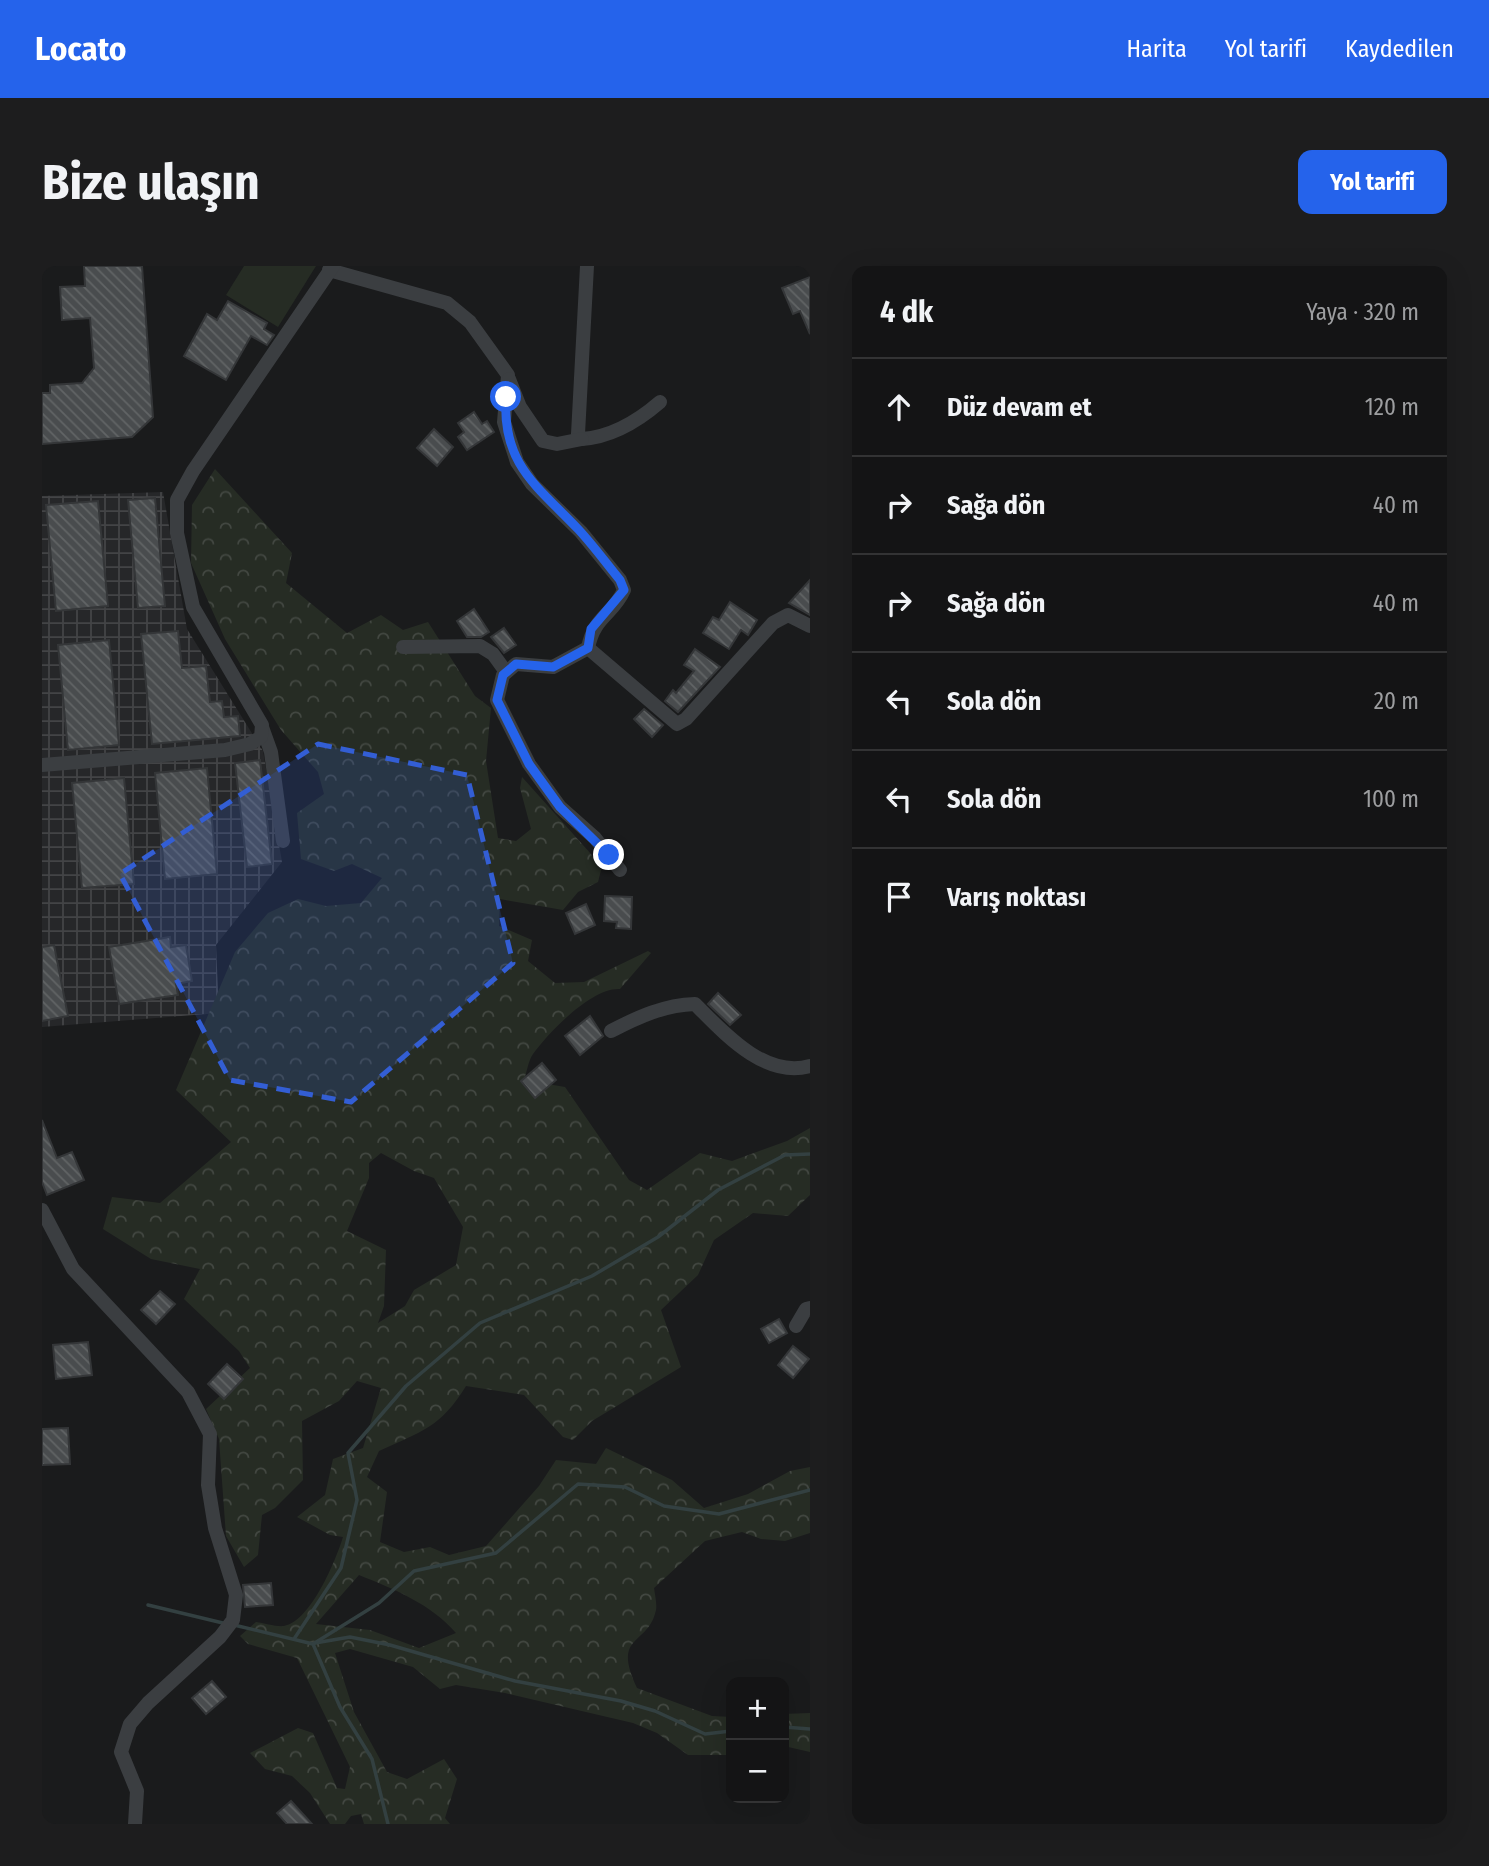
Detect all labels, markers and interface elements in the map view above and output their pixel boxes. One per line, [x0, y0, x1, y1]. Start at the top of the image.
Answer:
text: Locato [35, 29, 126, 69]
text: Harita [1127, 35, 1187, 63]
text: Yol tarifi [1225, 35, 1307, 63]
text: Kaydedilen [1345, 35, 1454, 63]
button: Yol tarifi [1298, 150, 1447, 214]
text: Bize ulaşın [42, 153, 260, 212]
text: 4 dk [880, 294, 933, 330]
text: Yaya · 320 m [1306, 298, 1419, 326]
route start [490, 381, 521, 412]
icon: ahead [880, 388, 918, 426]
text: Düz devam et [947, 392, 1092, 423]
text: 120 m [1365, 393, 1419, 421]
icon: right [880, 486, 918, 524]
text: Sağa dön [947, 490, 1046, 521]
text: 40 m [1373, 491, 1419, 519]
icon: right [880, 584, 918, 622]
text: Sağa dön [947, 588, 1046, 619]
text: 40 m [1373, 589, 1419, 617]
icon: left [880, 682, 918, 720]
text: Sola dön [947, 686, 1041, 717]
text: 20 m [1374, 687, 1419, 715]
icon: left [880, 780, 918, 818]
text: Sola dön [947, 784, 1041, 815]
text: 100 m [1363, 785, 1419, 813]
route end [593, 839, 624, 870]
icon: arrive [880, 878, 918, 916]
text: Varış noktası [947, 882, 1086, 913]
map controls [726, 1677, 789, 1803]
button: + [726, 1677, 789, 1740]
button: − [726, 1740, 789, 1803]

